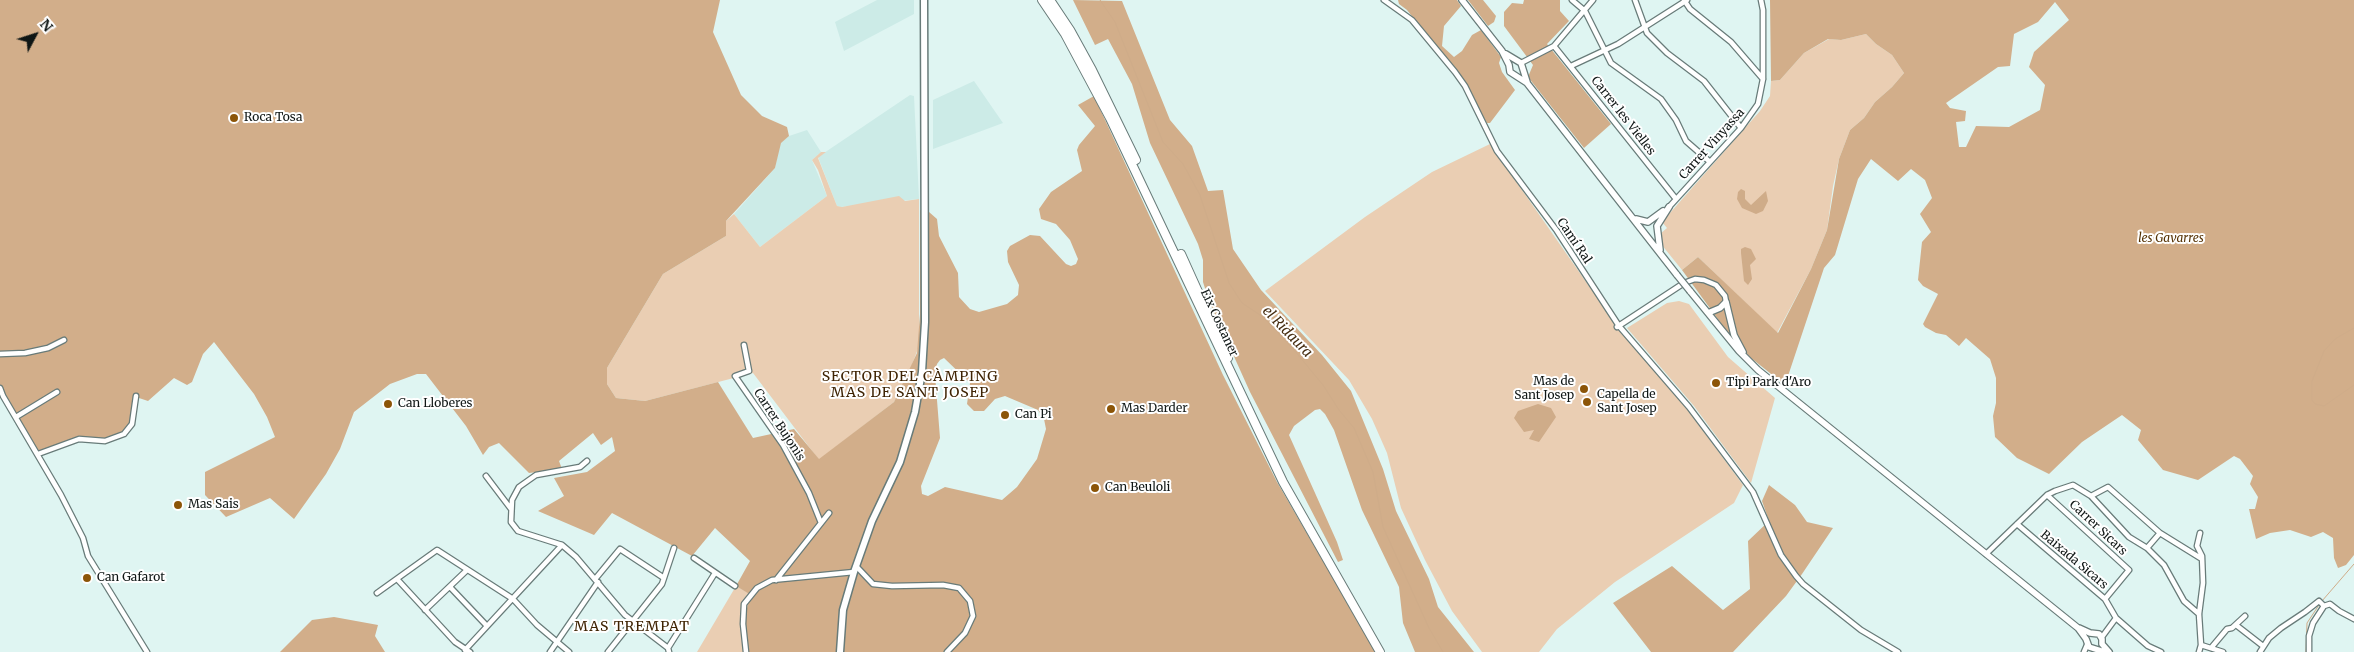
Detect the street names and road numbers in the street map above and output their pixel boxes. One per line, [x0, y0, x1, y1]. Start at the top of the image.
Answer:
street label: Carrer les Vielles [1588, 74, 1658, 158]
street label: Carrer Vinyassa [1676, 106, 1748, 182]
street label: Camí Ral [1554, 216, 1594, 266]
street label: Eix Costaner [1197, 287, 1241, 359]
street label: Carrer Bujonis [750, 386, 808, 464]
street label: Carrer Sicars [2066, 498, 2130, 558]
street label: Baixada Sicars [2037, 528, 2111, 592]

